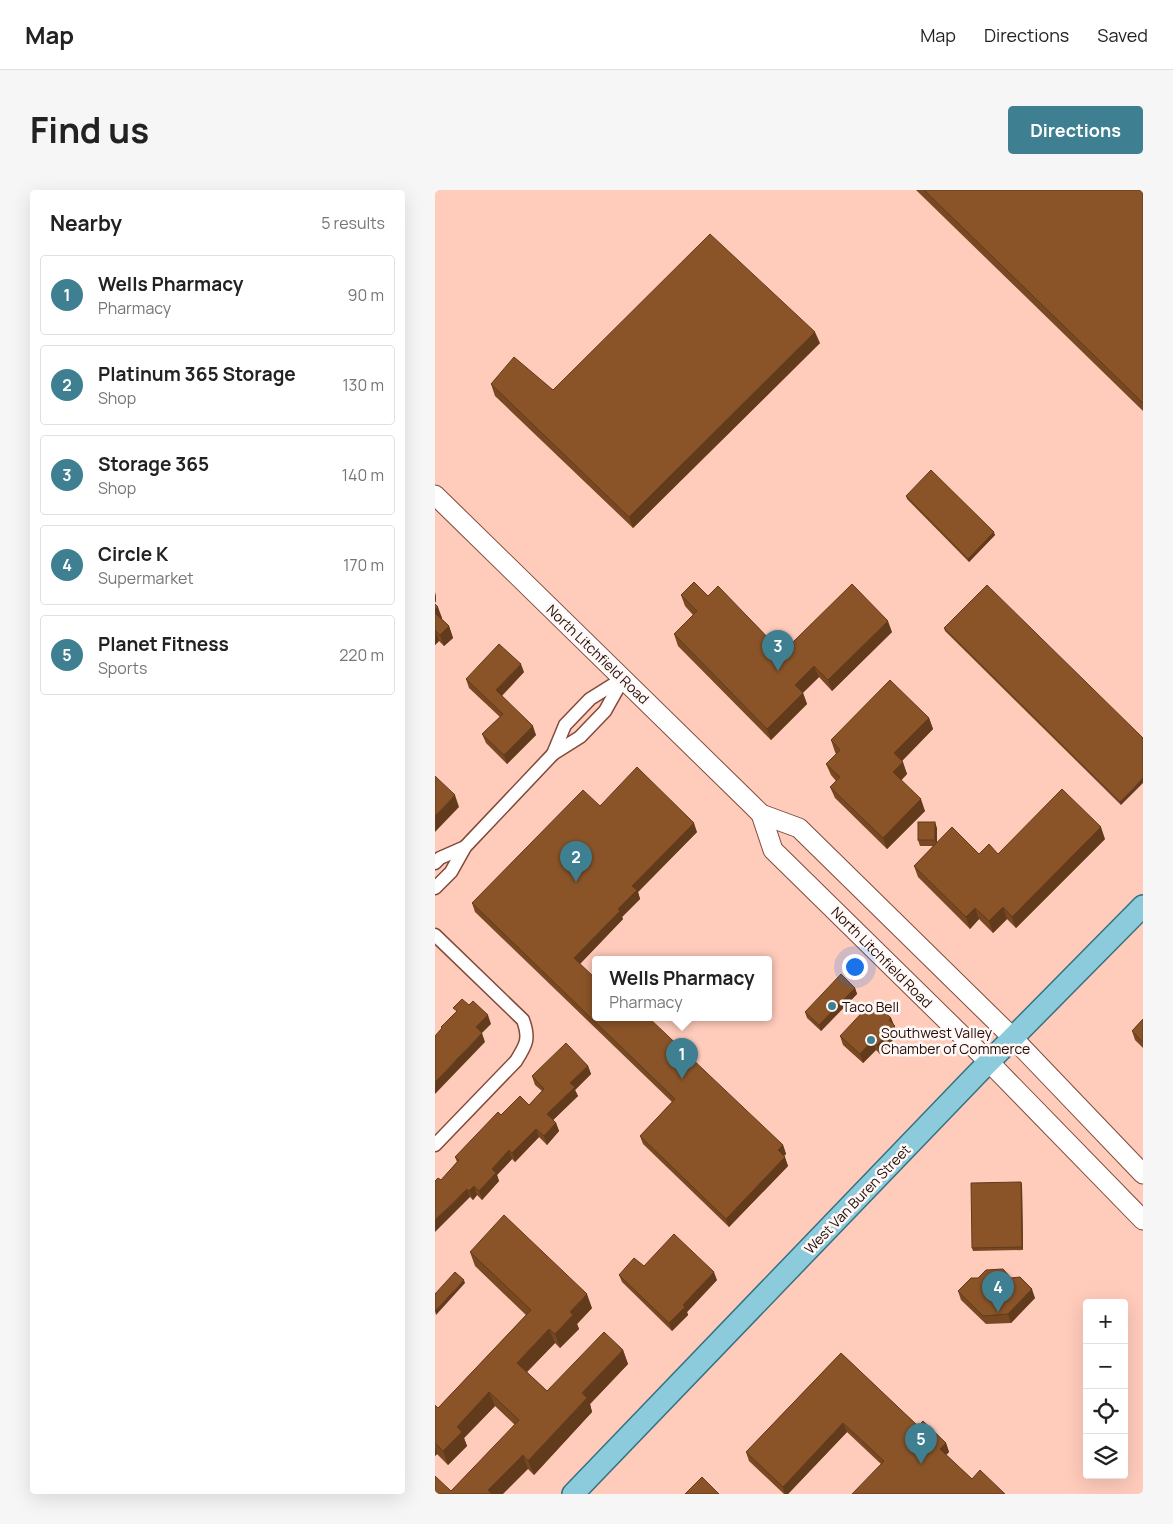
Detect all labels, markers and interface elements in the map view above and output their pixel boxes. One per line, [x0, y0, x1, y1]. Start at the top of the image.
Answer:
text: Map [25, 18, 74, 51]
text: Map [920, 23, 956, 47]
text: Directions [984, 23, 1069, 47]
text: Saved [1097, 23, 1148, 47]
text: Find us [30, 106, 149, 154]
button: Directions [1008, 106, 1143, 154]
text: Nearby [50, 209, 122, 237]
text: 5 results [321, 212, 385, 234]
text: Wells Pharmacy [98, 271, 243, 297]
text: 1 [63, 284, 71, 306]
text: 90 m [348, 284, 384, 306]
text: Pharmacy [98, 297, 171, 319]
text: Platinum 365 Storage [98, 361, 296, 387]
text: 2 [62, 374, 72, 396]
text: 130 m [342, 374, 384, 396]
text: Shop [98, 387, 136, 409]
text: Storage 365 [98, 451, 209, 477]
text: 3 [62, 464, 72, 486]
text: 140 m [342, 464, 384, 486]
text: Shop [98, 477, 136, 499]
text: Circle K [98, 541, 168, 567]
text: 4 [62, 554, 72, 576]
text: 170 m [343, 554, 384, 576]
text: Supermarket [98, 567, 194, 589]
street label: North Litchfield Road [543, 600, 653, 708]
pin: 3 [762, 630, 794, 671]
text: Planet Fitness [98, 631, 229, 657]
text: 5 [62, 644, 72, 666]
text: 220 m [339, 644, 384, 666]
text: Sports [98, 657, 147, 679]
pin: 2 [560, 841, 592, 882]
street label: North Litchfield Road [827, 902, 937, 1012]
your location [842, 954, 868, 980]
popup [592, 956, 772, 1021]
text: Wells Pharmacy [609, 965, 755, 991]
text: Pharmacy [609, 991, 683, 1013]
place label: Taco Bell [842, 997, 899, 1016]
marker: Taco Bell [826, 1000, 838, 1012]
place label: Southwest Valley Chamber of Commerce [881, 1023, 1030, 1058]
marker: Southwest Valley Chamber of Commerce [865, 1034, 877, 1046]
pin: 1 [666, 1038, 698, 1079]
street label: West Van Buren Street [800, 1140, 914, 1258]
pin: 4 [982, 1271, 1014, 1312]
map controls [1083, 1299, 1128, 1479]
button: + [1083, 1299, 1128, 1344]
button: − [1083, 1344, 1128, 1389]
button: locate [1083, 1389, 1128, 1434]
pin: 5 [905, 1423, 937, 1464]
button: layers [1083, 1434, 1128, 1479]

